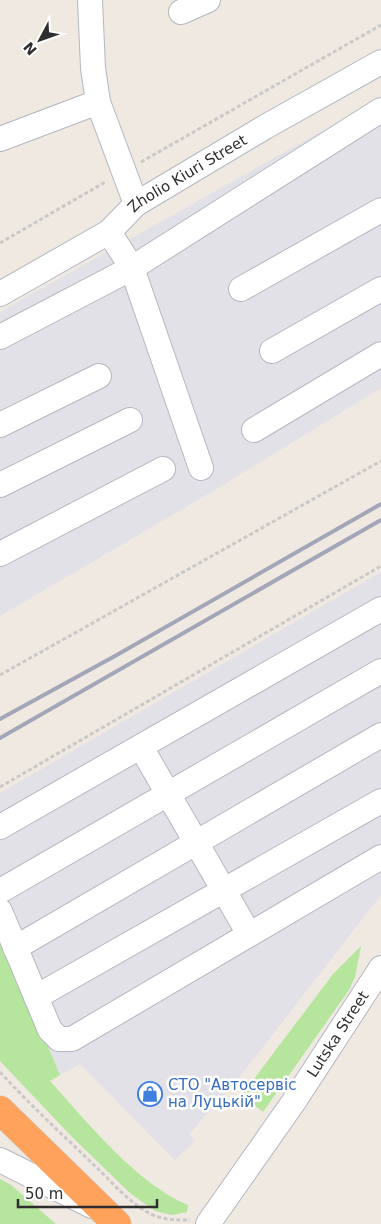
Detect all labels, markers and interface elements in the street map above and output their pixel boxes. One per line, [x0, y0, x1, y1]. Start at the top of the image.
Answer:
north arrow [15, 15, 65, 65]
text: N [20, 39, 40, 58]
street label: Zholio Kiuri Street [124, 131, 250, 216]
street label: Lutska Street [303, 988, 373, 1081]
place label: СТО "Автосервіс на Луцькій" [168, 1076, 296, 1111]
shop icon: СТО "Автосервіс на Луцькій" [137, 1081, 163, 1107]
scale bar [18, 1176, 156, 1208]
text: 50 m [25, 1185, 63, 1203]

